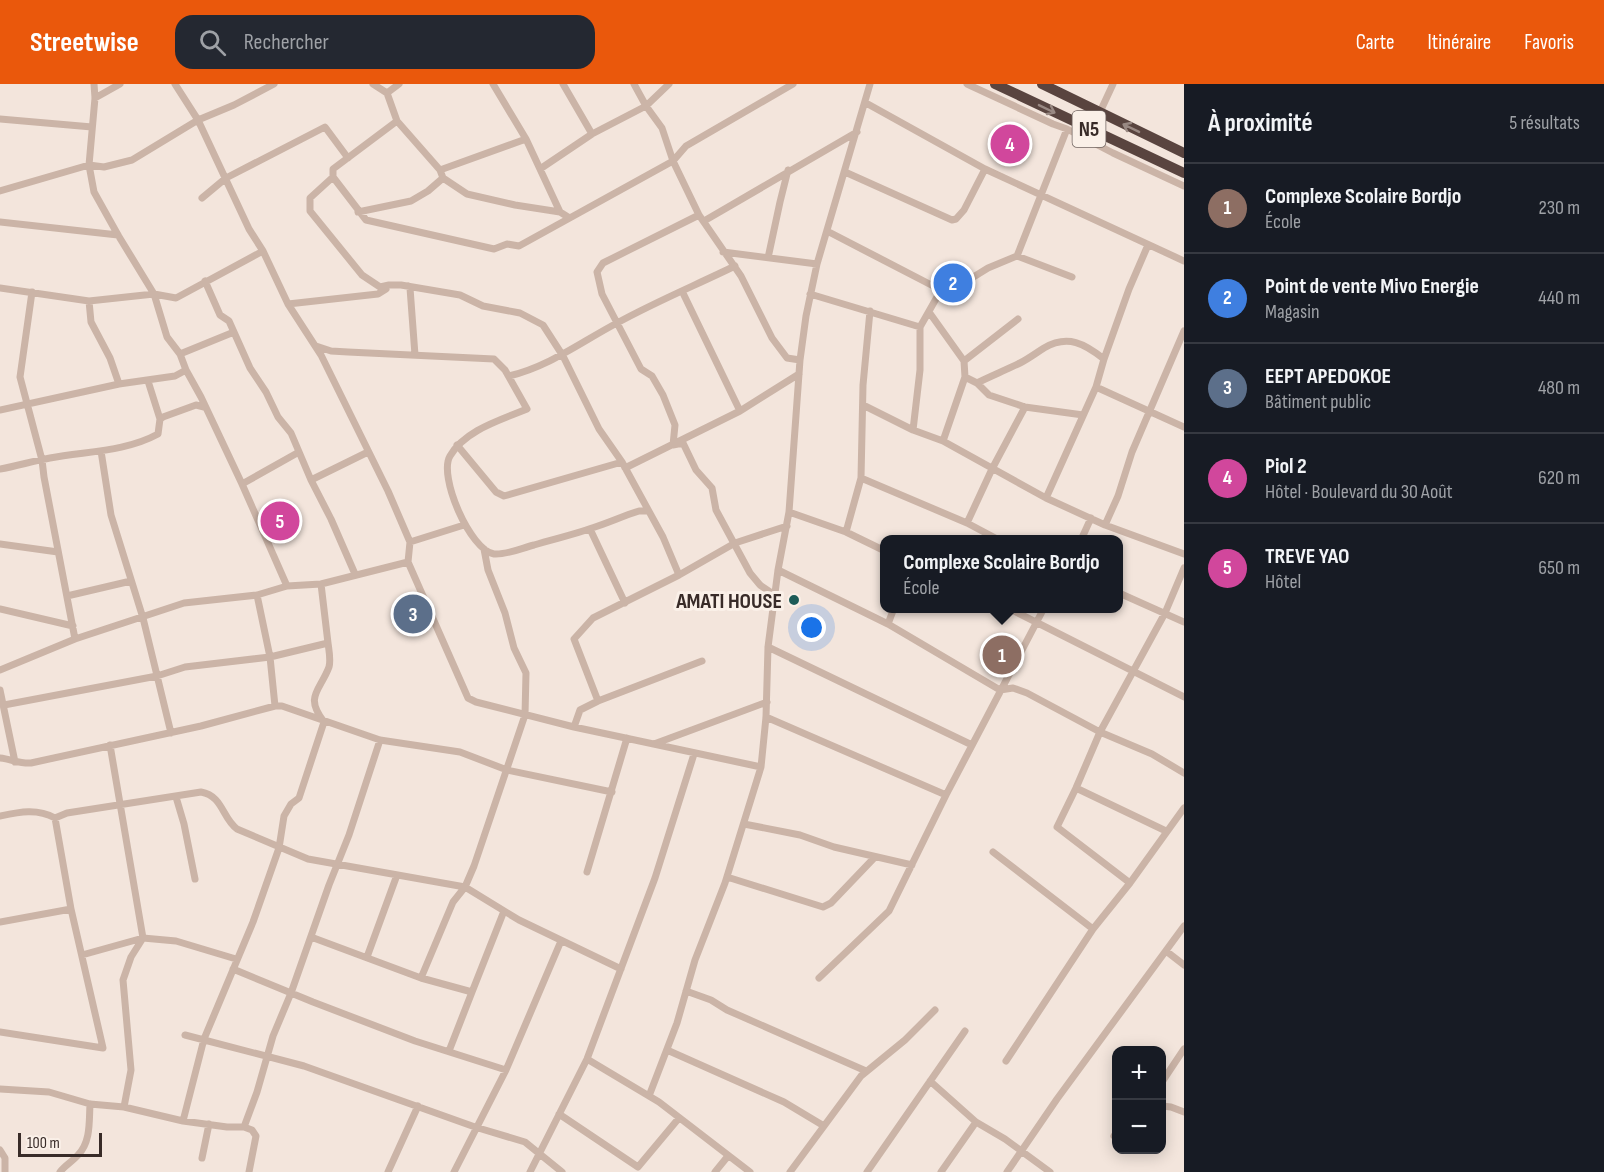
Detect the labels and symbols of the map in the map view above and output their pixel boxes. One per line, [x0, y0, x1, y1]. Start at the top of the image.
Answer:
one-way arrow [1038, 104, 1056, 116]
road number: N5 [1072, 111, 1106, 147]
one-way arrow [1123, 121, 1141, 133]
pin: 4 [990, 122, 1030, 166]
pin: 2 [934, 260, 972, 306]
pin: 5 [260, 498, 300, 544]
place label: AMATI HOUSE [675, 588, 782, 615]
pin: 3 [394, 592, 432, 636]
marker: AMATI HOUSE [787, 593, 801, 607]
your location [797, 613, 826, 642]
pin: 1 [982, 632, 1022, 678]
scale bar [18, 1130, 102, 1158]

